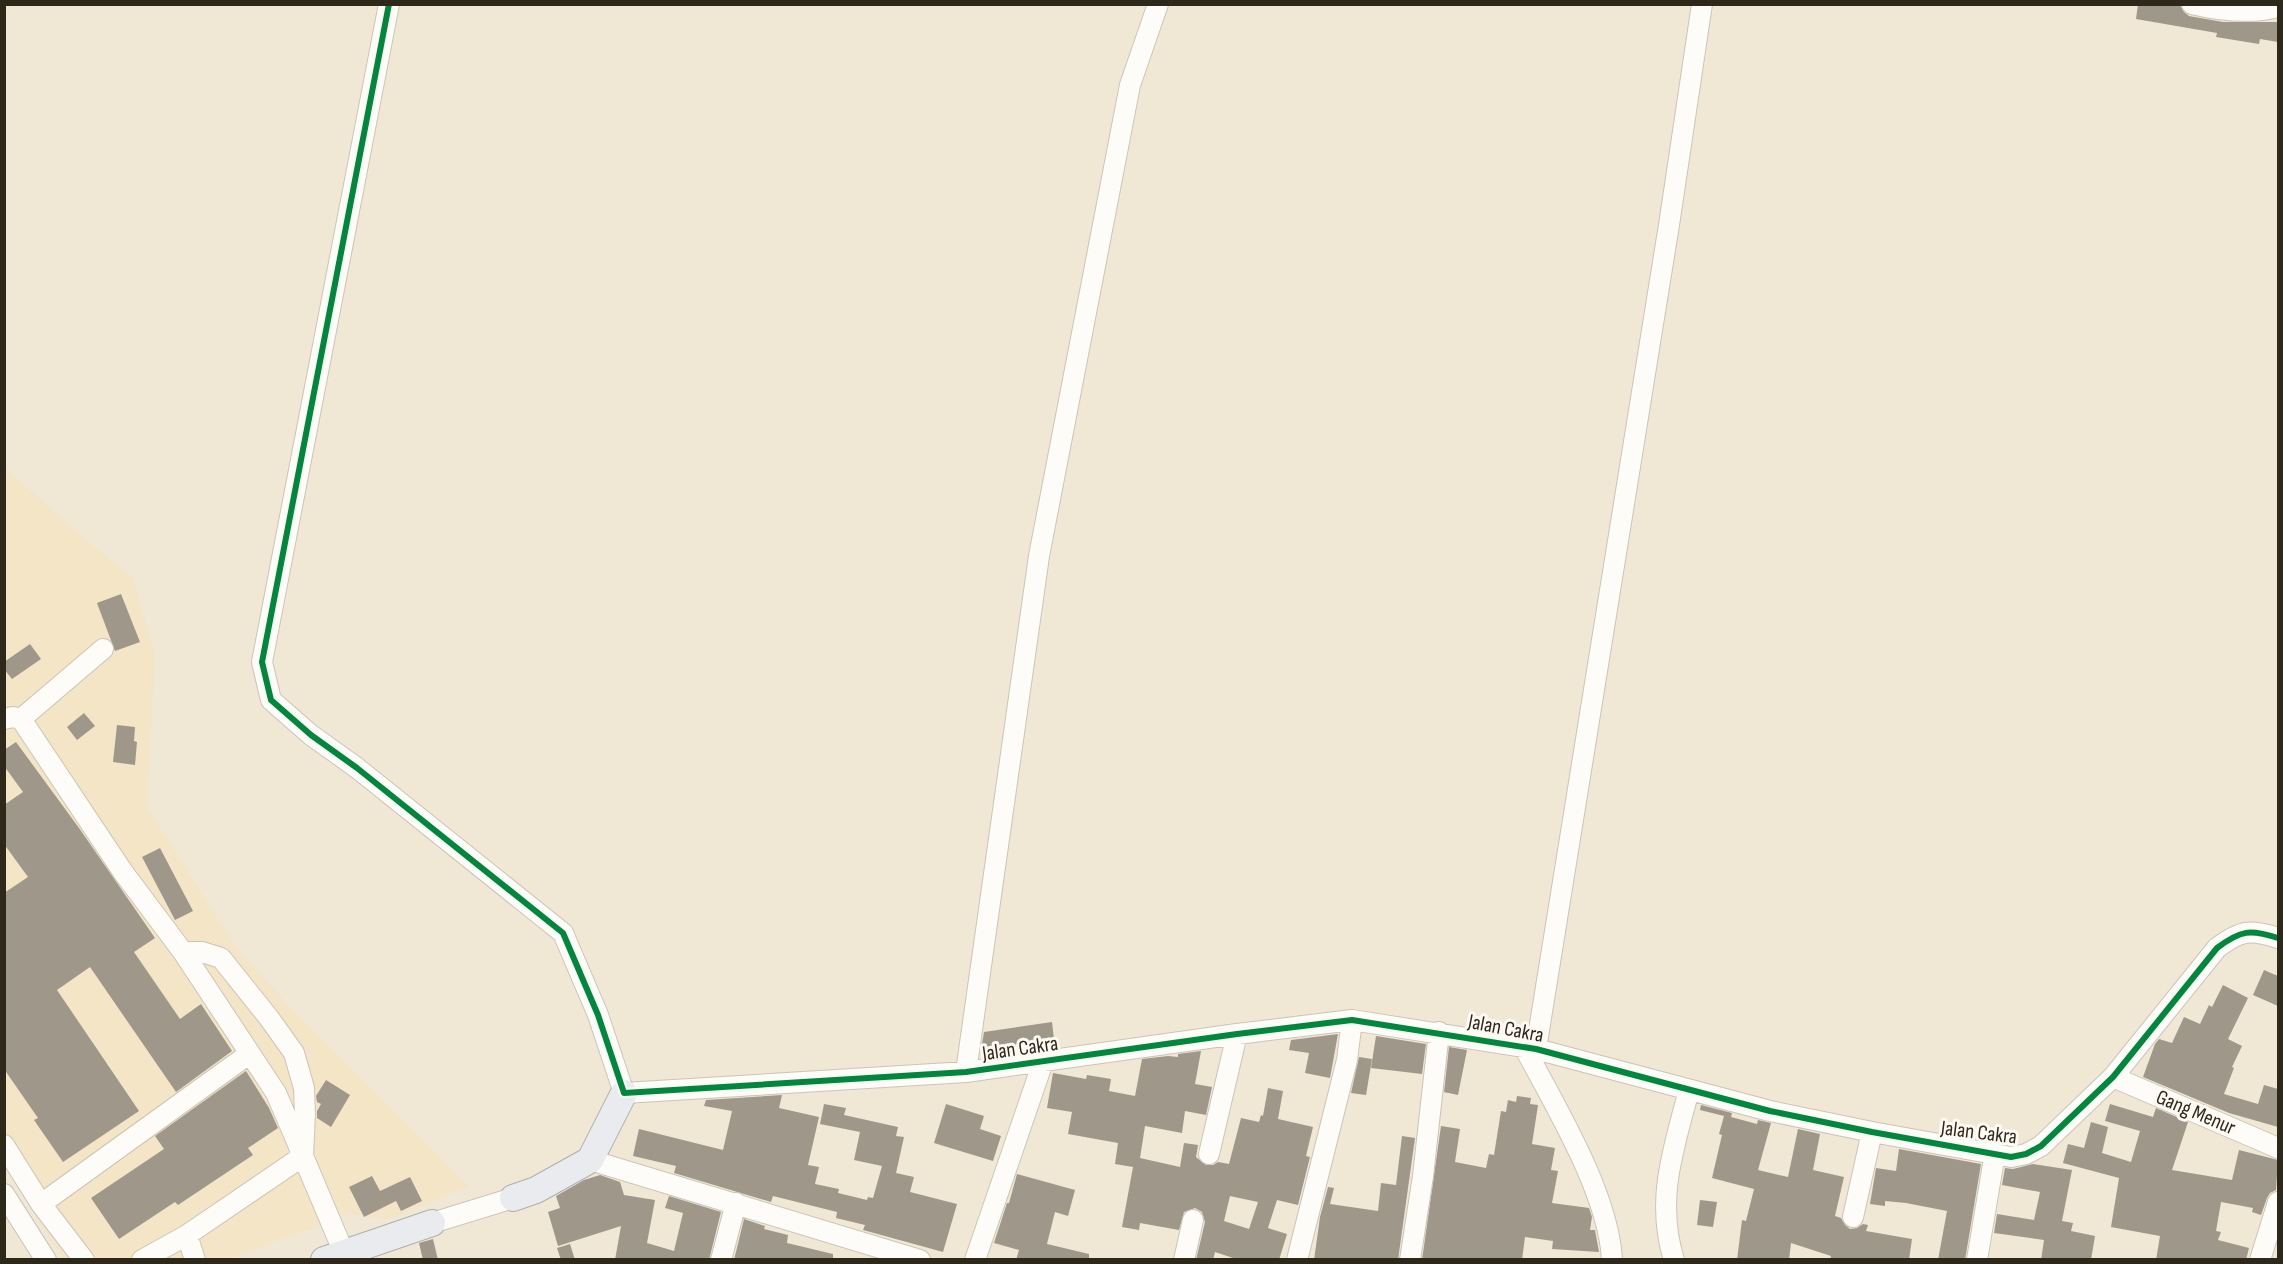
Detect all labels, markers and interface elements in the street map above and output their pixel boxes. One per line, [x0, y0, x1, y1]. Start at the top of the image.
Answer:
street label: Jalan Cakra [1465, 1009, 1546, 1048]
street label: Jalan Cakra [980, 1031, 1060, 1066]
street label: Gang Menur [2152, 1085, 2239, 1140]
street label: Jalan Cakra [1938, 1115, 2018, 1150]

